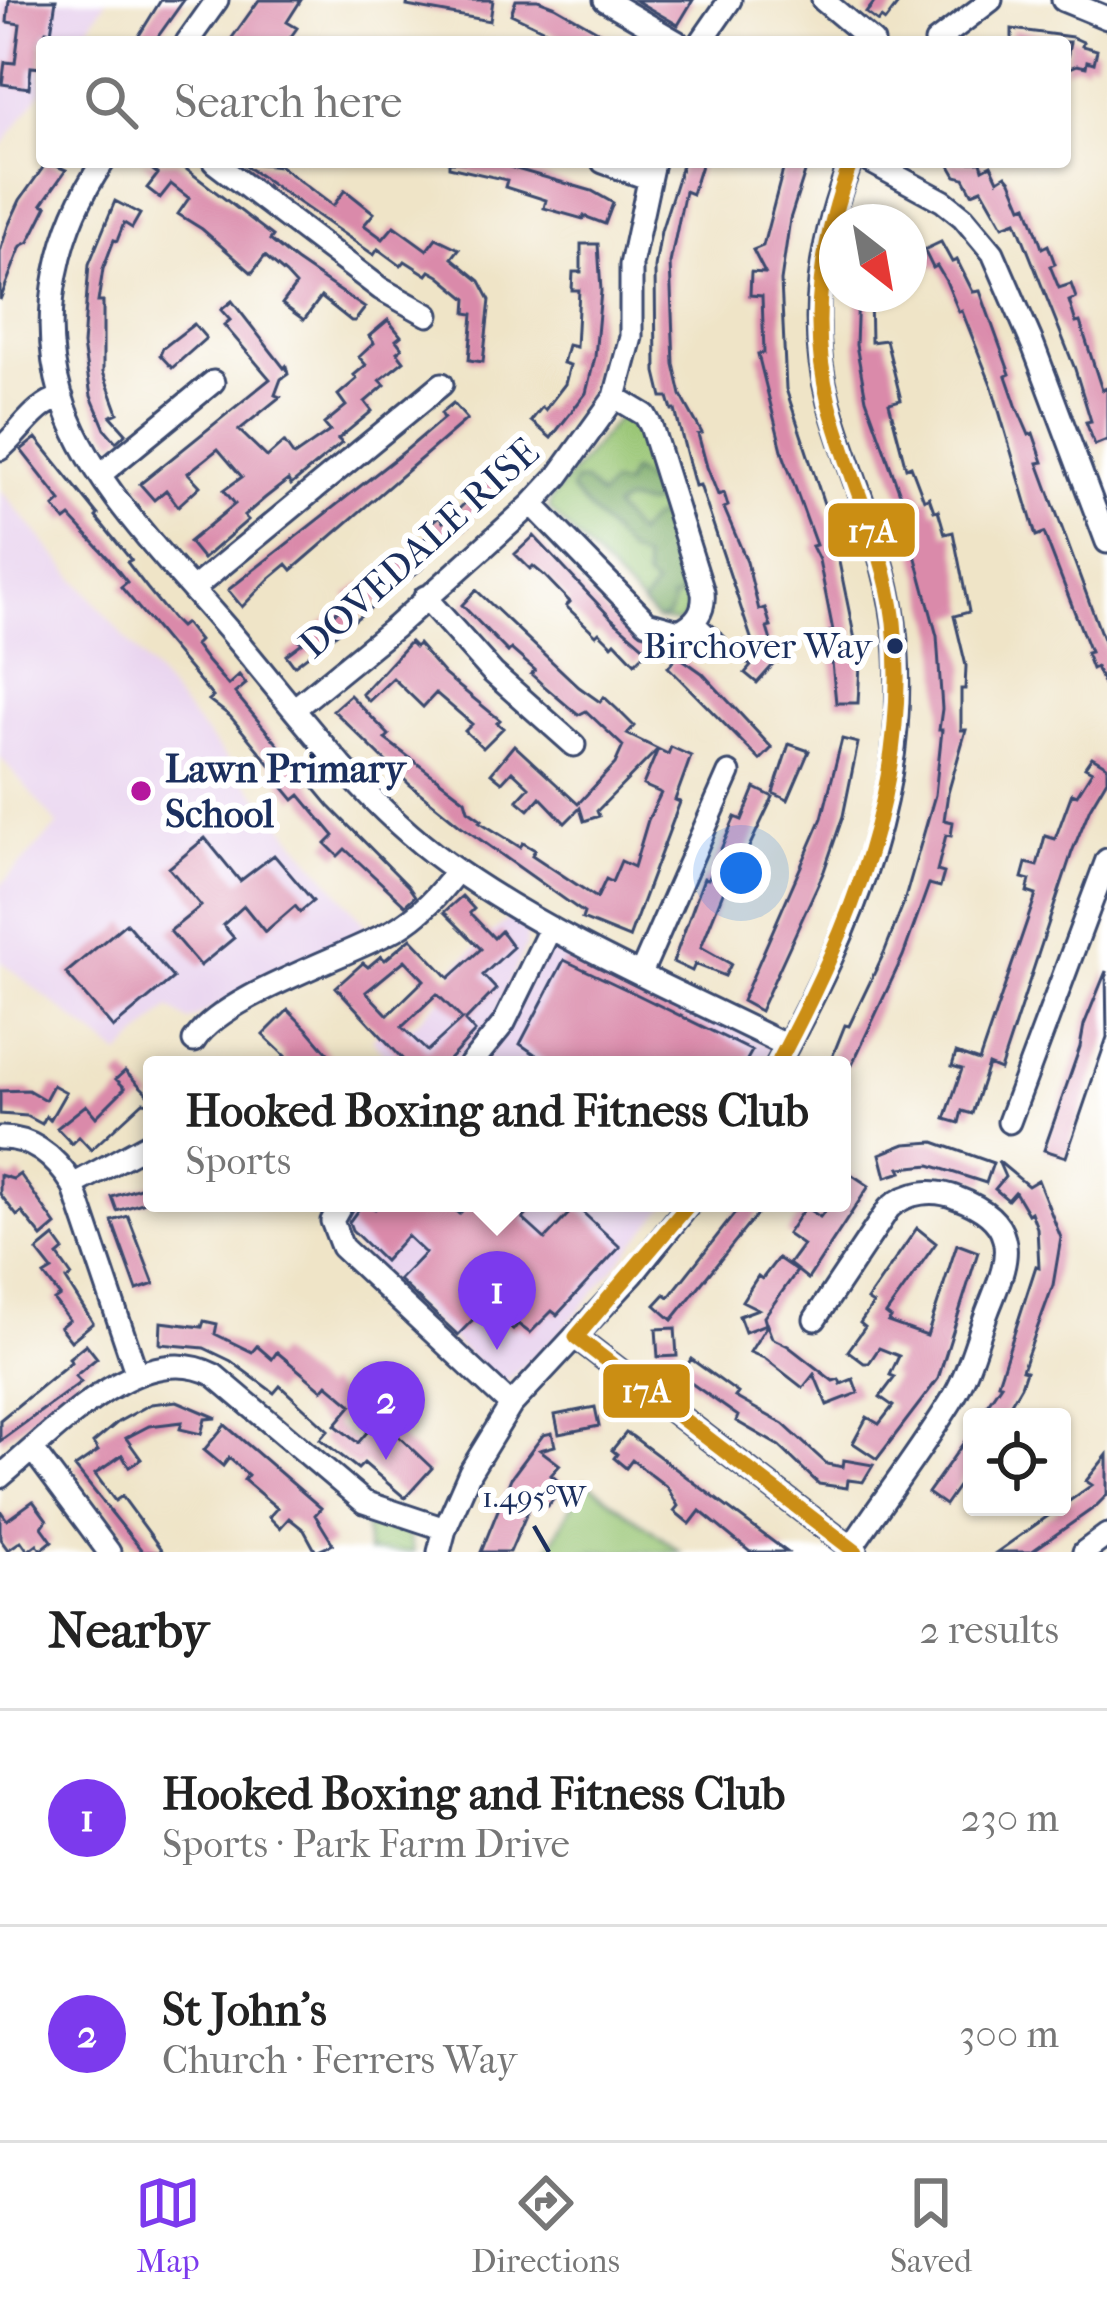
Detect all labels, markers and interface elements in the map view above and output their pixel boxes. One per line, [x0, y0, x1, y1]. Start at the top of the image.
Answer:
search box [36, 36, 1071, 168]
icon: search [78, 69, 144, 135]
text: Search here [174, 76, 402, 129]
north arrow [819, 204, 927, 312]
street label: DOVEDALE RISE [290, 428, 548, 668]
line badge: 17A [826, 501, 917, 559]
text: 17A [847, 512, 898, 551]
place label: Birchover Way [643, 625, 874, 667]
marker: Birchover Way [884, 635, 906, 657]
place label: Lawn Primary School [165, 746, 408, 837]
marker: Lawn Primary School [128, 778, 154, 804]
your location [711, 843, 771, 903]
popup [143, 1056, 851, 1212]
text: Hooked Boxing and Fitness Club [185, 1085, 809, 1138]
text: Sports [185, 1138, 291, 1184]
pin: 1 [458, 1251, 536, 1350]
pin: 2 [347, 1361, 425, 1460]
line badge: 17A [601, 1362, 692, 1420]
text: 17A [621, 1372, 672, 1411]
map controls [963, 1408, 1071, 1516]
button: locate [963, 1408, 1071, 1516]
text: 1.495°W [482, 1480, 588, 1515]
text: Nearby [48, 1600, 209, 1660]
text: 2 results [920, 1607, 1059, 1653]
text: Hooked Boxing and Fitness Club [162, 1768, 785, 1821]
text: 1 [80, 1795, 94, 1841]
text: 230 m [961, 1795, 1059, 1841]
text: Sports · Park Farm Drive [162, 1821, 570, 1867]
text: St John's [162, 1984, 327, 2037]
text: 2 [77, 2011, 97, 2057]
text: 300 m [959, 2011, 1059, 2057]
text: Church · Ferrers Way [162, 2037, 517, 2083]
tab: Map [135, 2170, 201, 2281]
tab: Directions [471, 2170, 620, 2281]
tab: Saved [890, 2170, 972, 2281]

